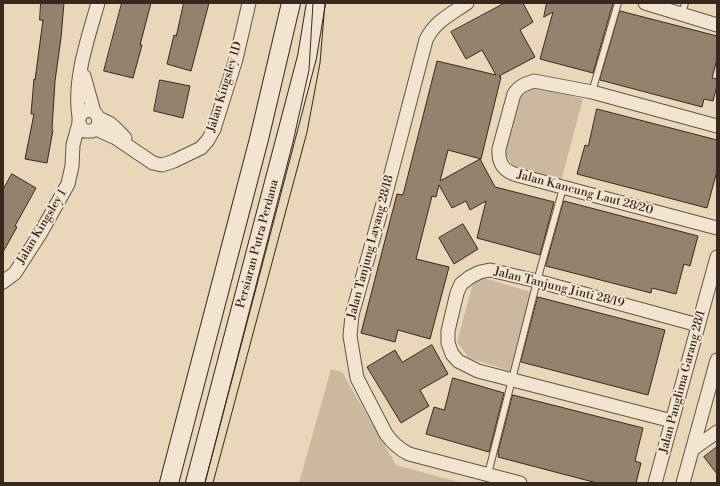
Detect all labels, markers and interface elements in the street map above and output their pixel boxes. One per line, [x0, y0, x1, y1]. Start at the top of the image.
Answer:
street label: Jalan Kingsley 1D [204, 40, 246, 134]
street label: Jalan Kancung Laut 28/20 [515, 168, 655, 218]
street label: Jalan Tanjung Layang 28/18 [345, 173, 397, 321]
street label: Persiaran Putra Perdana [234, 178, 282, 310]
street label: Jalan Kingsley 1 [14, 187, 70, 267]
street label: Jalan Tanjung Jinti 28/19 [492, 265, 626, 311]
street label: Jalan Panglima Garang 28/1 [657, 309, 709, 455]

